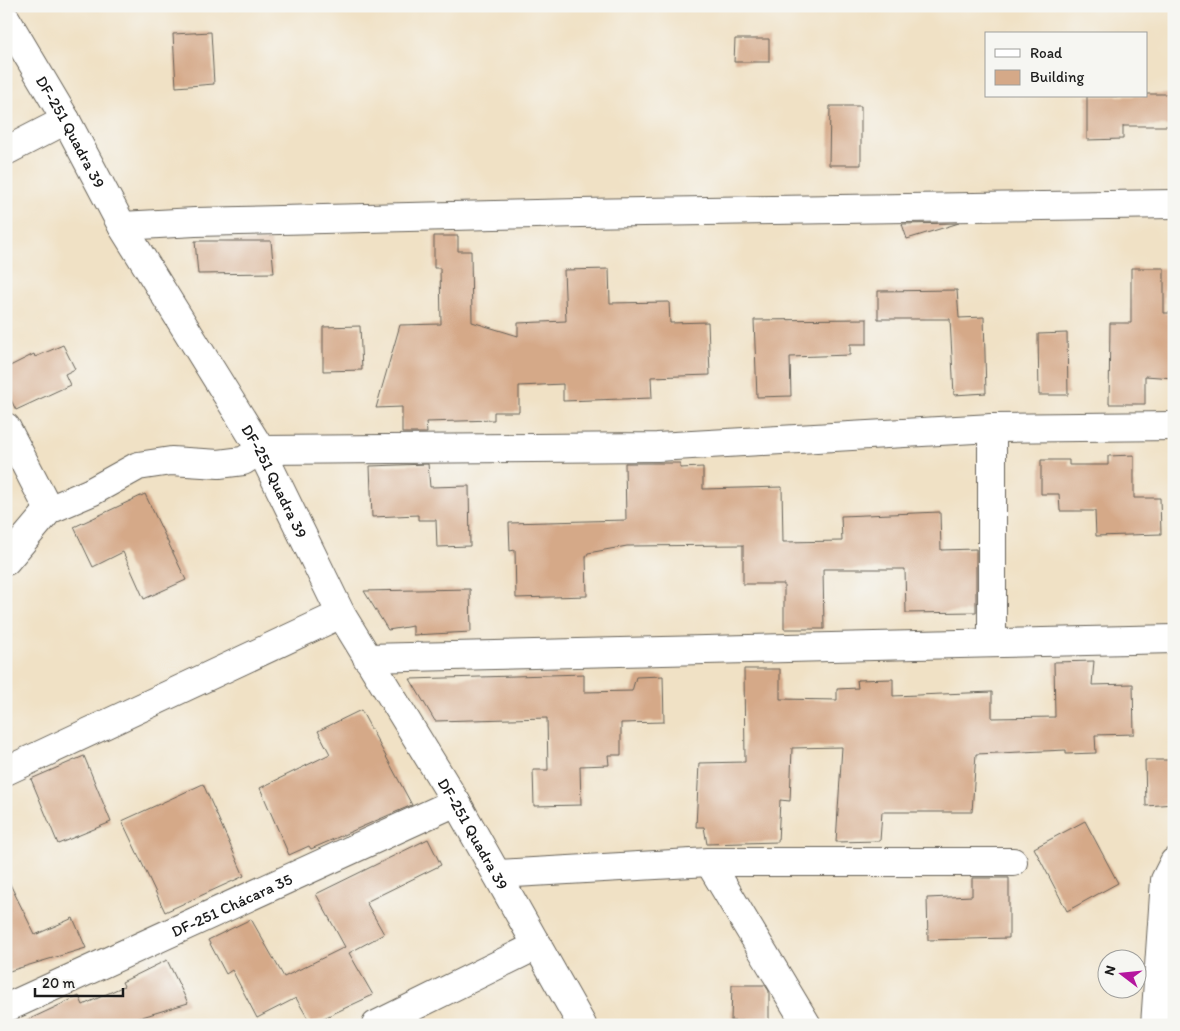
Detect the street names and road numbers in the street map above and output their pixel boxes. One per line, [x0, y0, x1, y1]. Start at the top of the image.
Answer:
street label: DF-251 Quadra 39 [32, 72, 110, 191]
street label: DF-251 Quadra 39 [238, 421, 312, 541]
street label: DF-251 Quadra 39 [434, 774, 513, 893]
street label: DF-251 Chácara 35 [168, 869, 295, 941]

